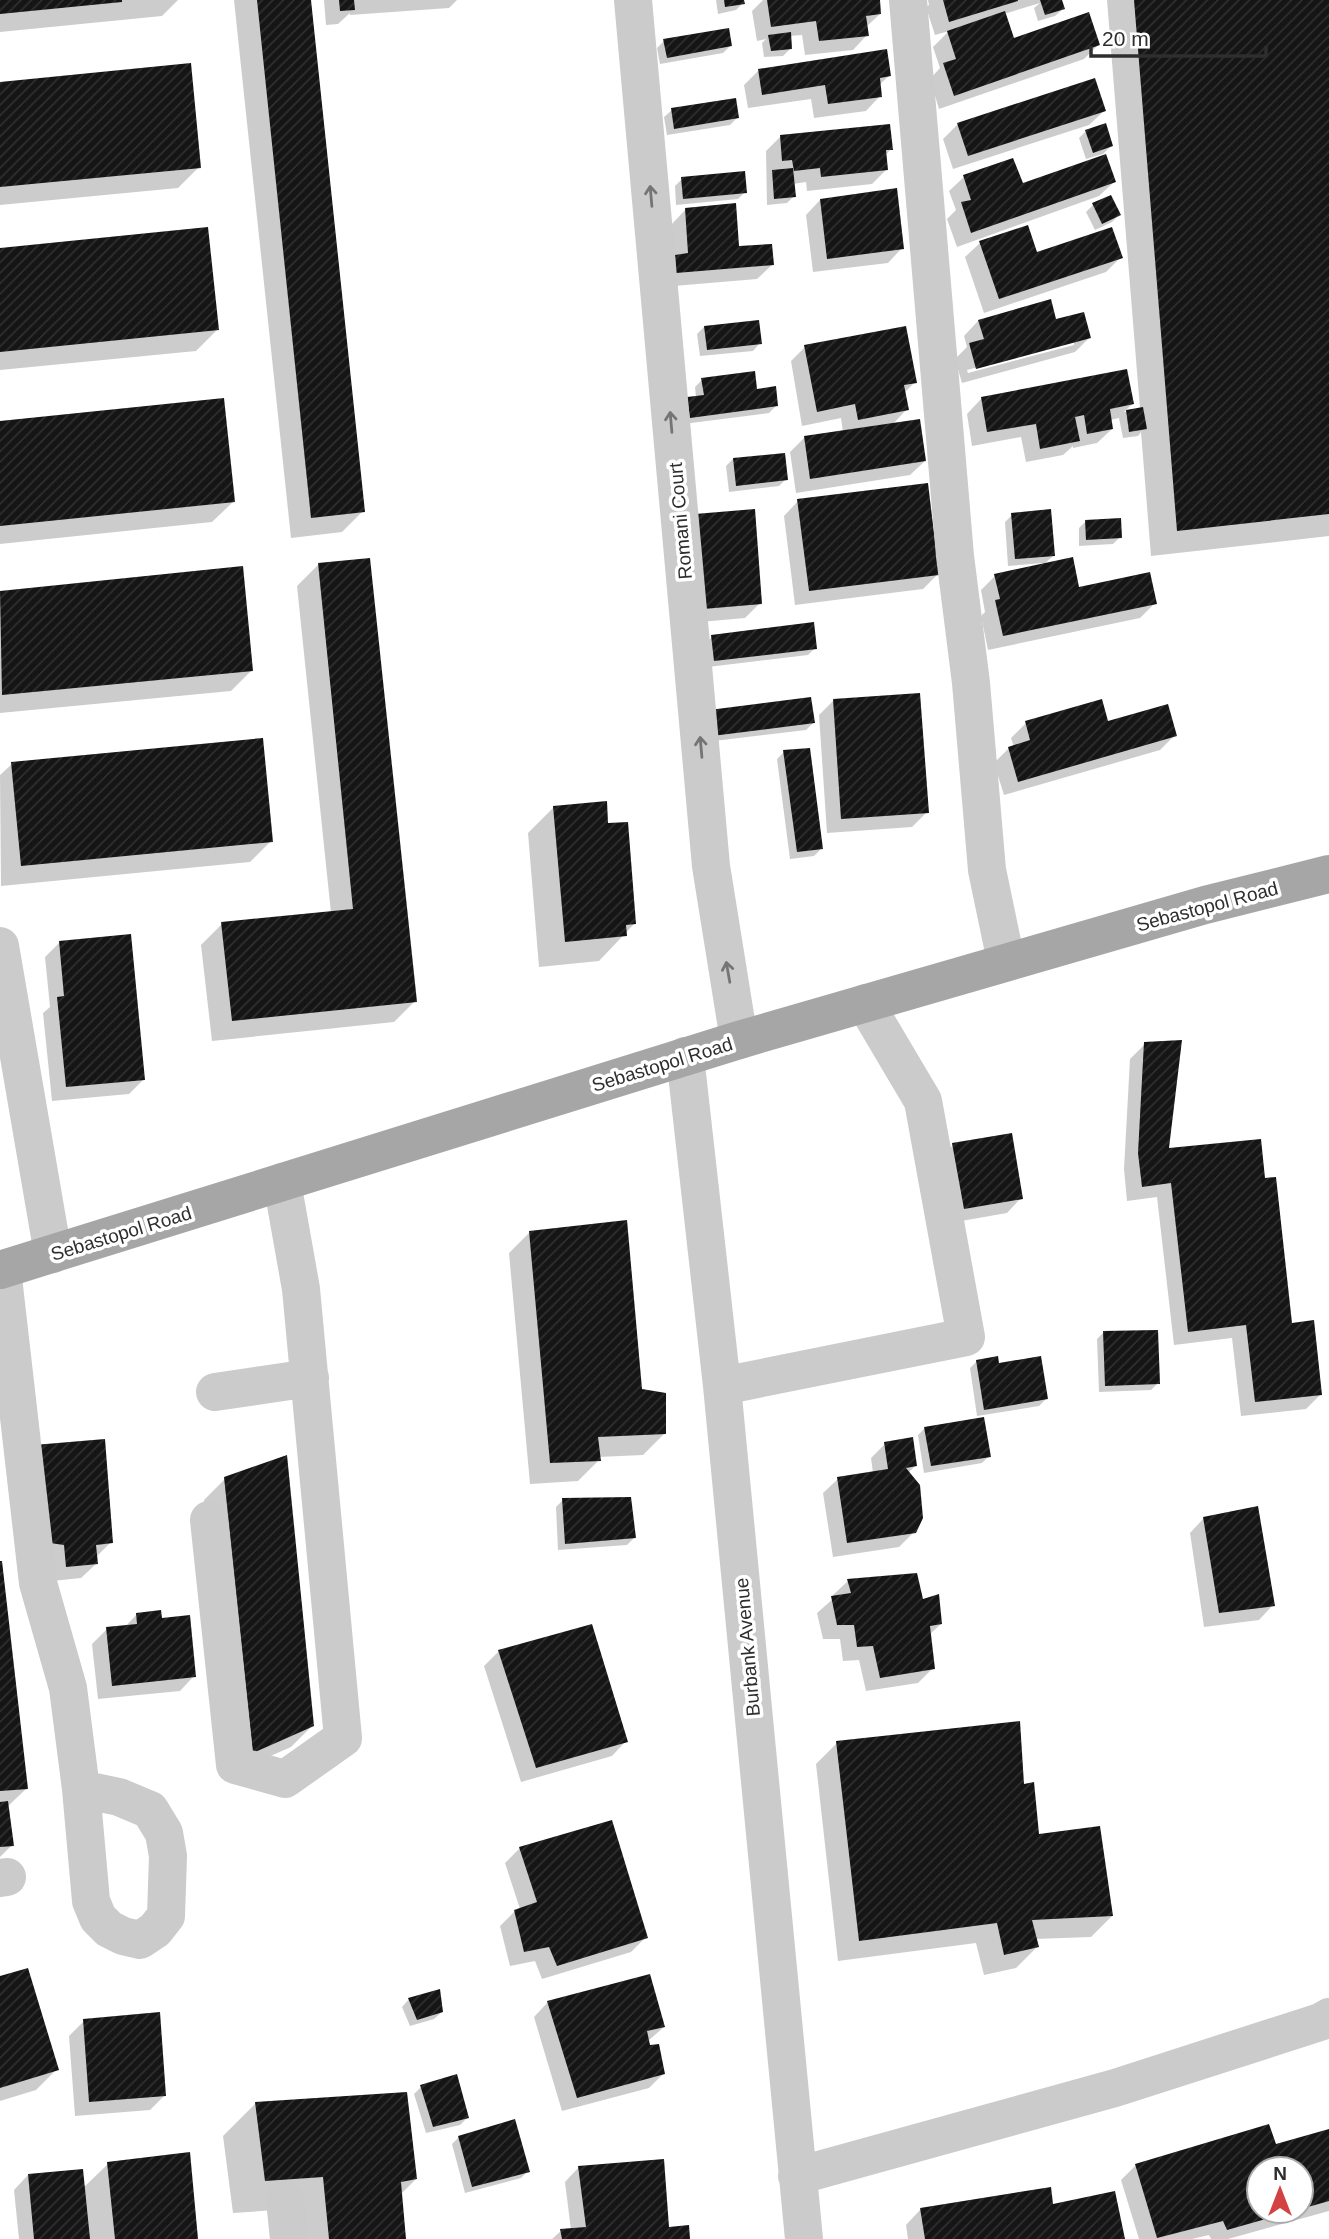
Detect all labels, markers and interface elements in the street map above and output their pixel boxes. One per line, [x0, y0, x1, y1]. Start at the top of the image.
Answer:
scale bar [1091, 14, 1266, 58]
text: 20 m [1102, 27, 1149, 50]
one-way arrow [644, 185, 657, 208]
one-way arrow [664, 412, 677, 434]
street label: Romani Court [665, 461, 696, 580]
one-way arrow [694, 736, 707, 758]
street label: Sebastopol Road [1134, 877, 1280, 935]
one-way arrow [721, 961, 734, 984]
street label: Sebastopol Road [589, 1033, 735, 1096]
street label: Sebastopol Road [48, 1202, 194, 1265]
street label: Burbank Avenue [731, 1577, 764, 1717]
north arrow [1245, 2155, 1315, 2225]
text: N [1273, 2163, 1287, 2184]

